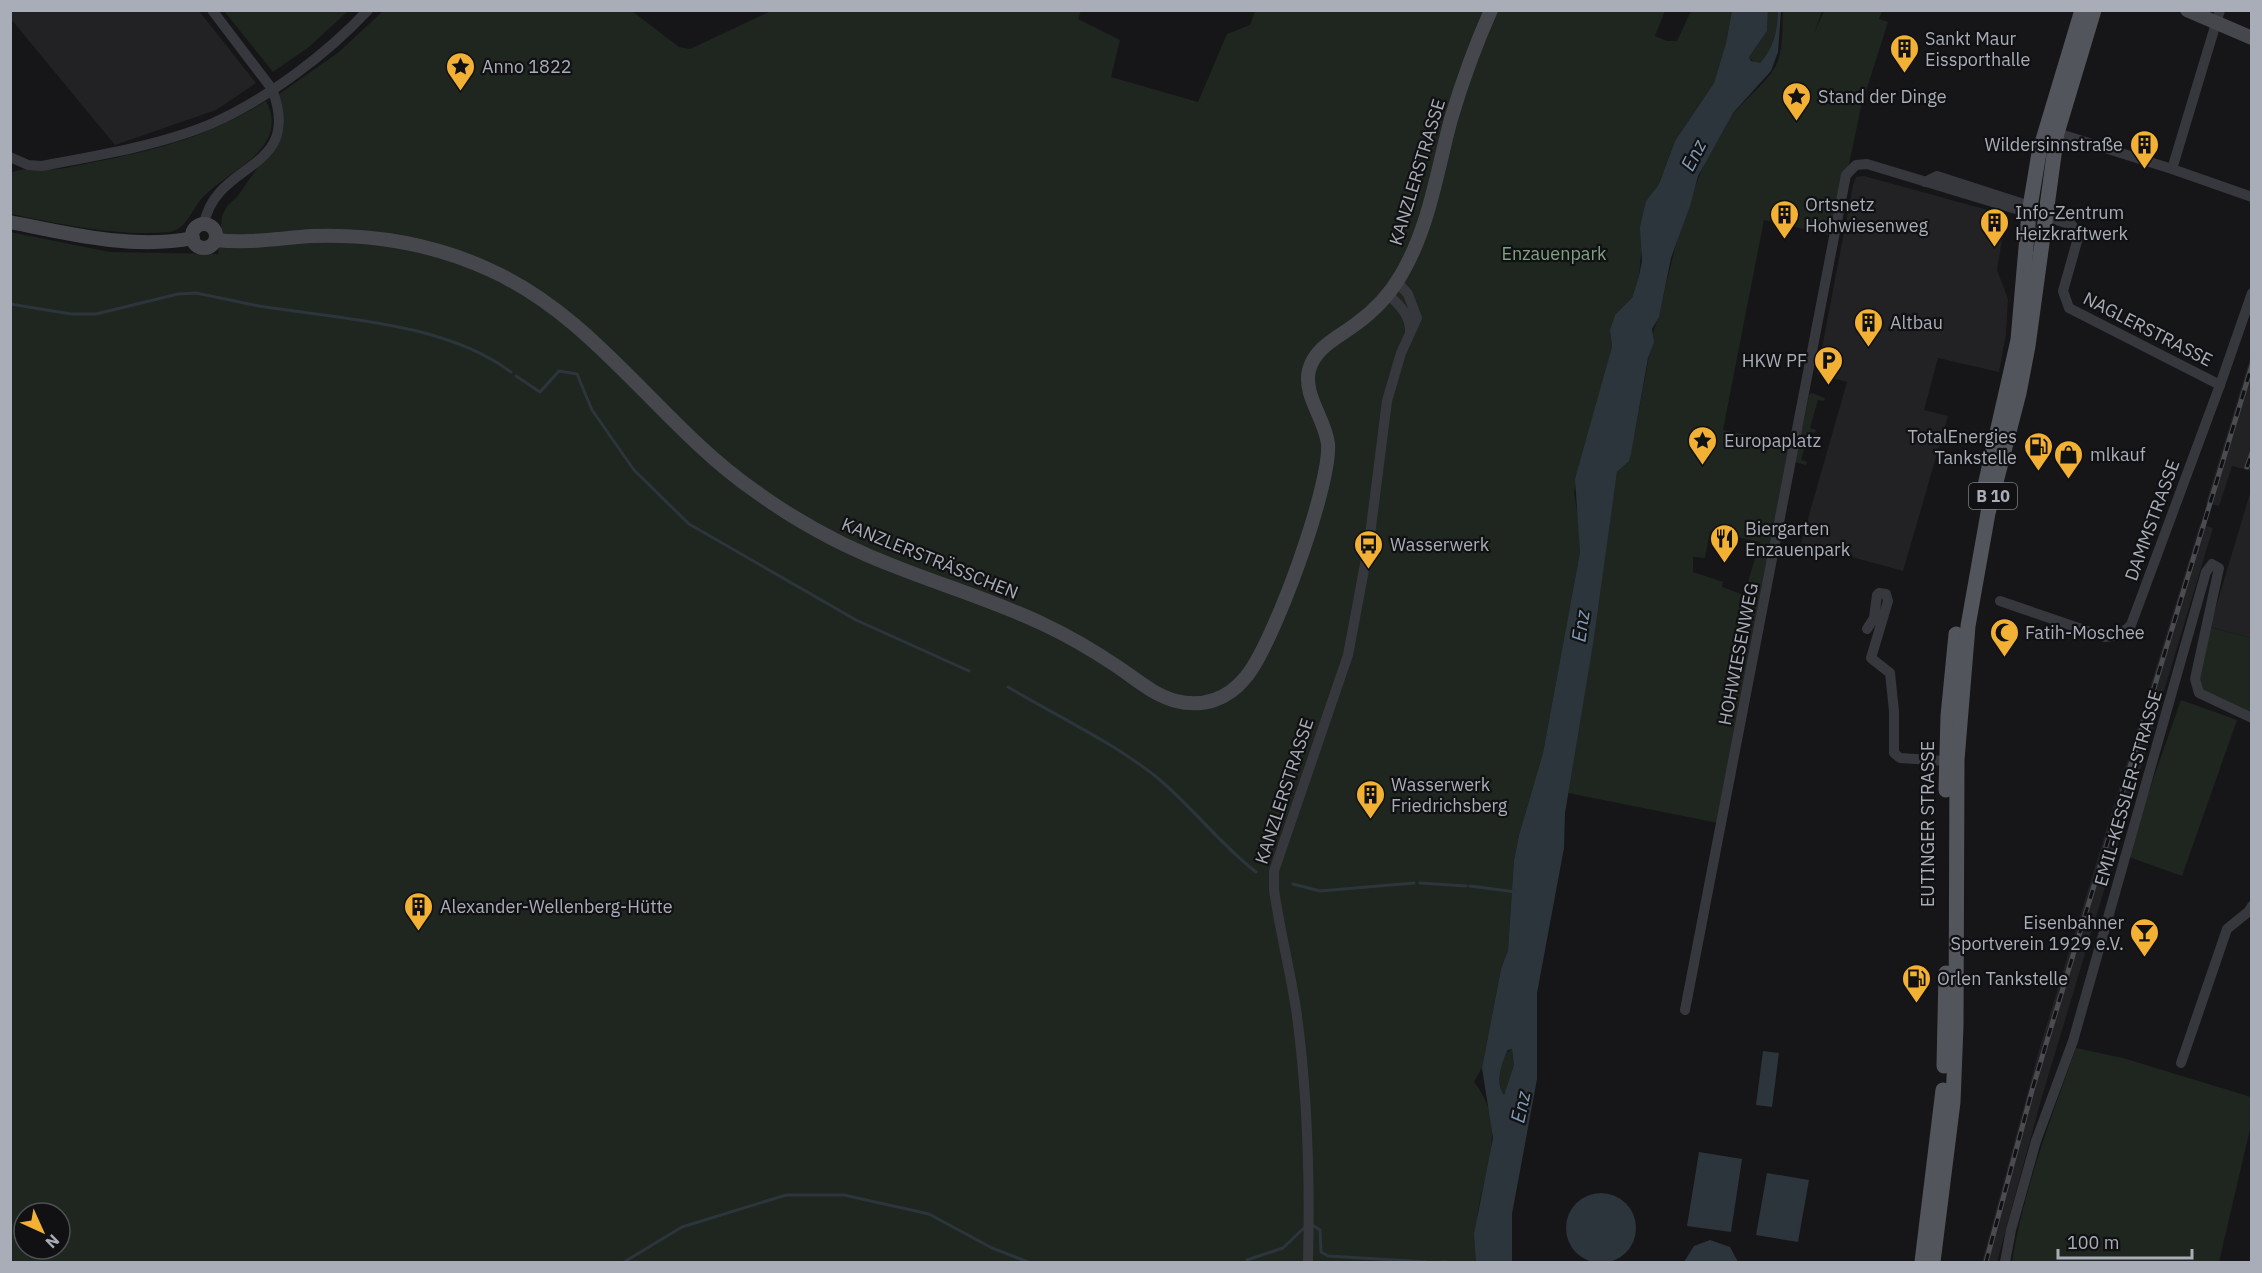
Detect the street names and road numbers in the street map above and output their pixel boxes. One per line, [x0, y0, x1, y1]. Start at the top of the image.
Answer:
street label: KANZLERSTRASSE [1384, 96, 1450, 248]
street label: NAGLERSTRASSE [2079, 286, 2217, 372]
street label: DAMMSTRASSE [2119, 456, 2185, 584]
road number: B 10 [1969, 483, 2017, 509]
street label: KANZLERSTRÄSSCHEN [838, 512, 1022, 604]
street label: HOHWIESENWEG [1713, 581, 1763, 727]
street label: EMIL-KESSLER-STRASSE [2089, 687, 2167, 889]
street label: KANZLERSTRASSE [1250, 715, 1318, 867]
street label: EUTINGER STRASSE [1916, 741, 1939, 907]

